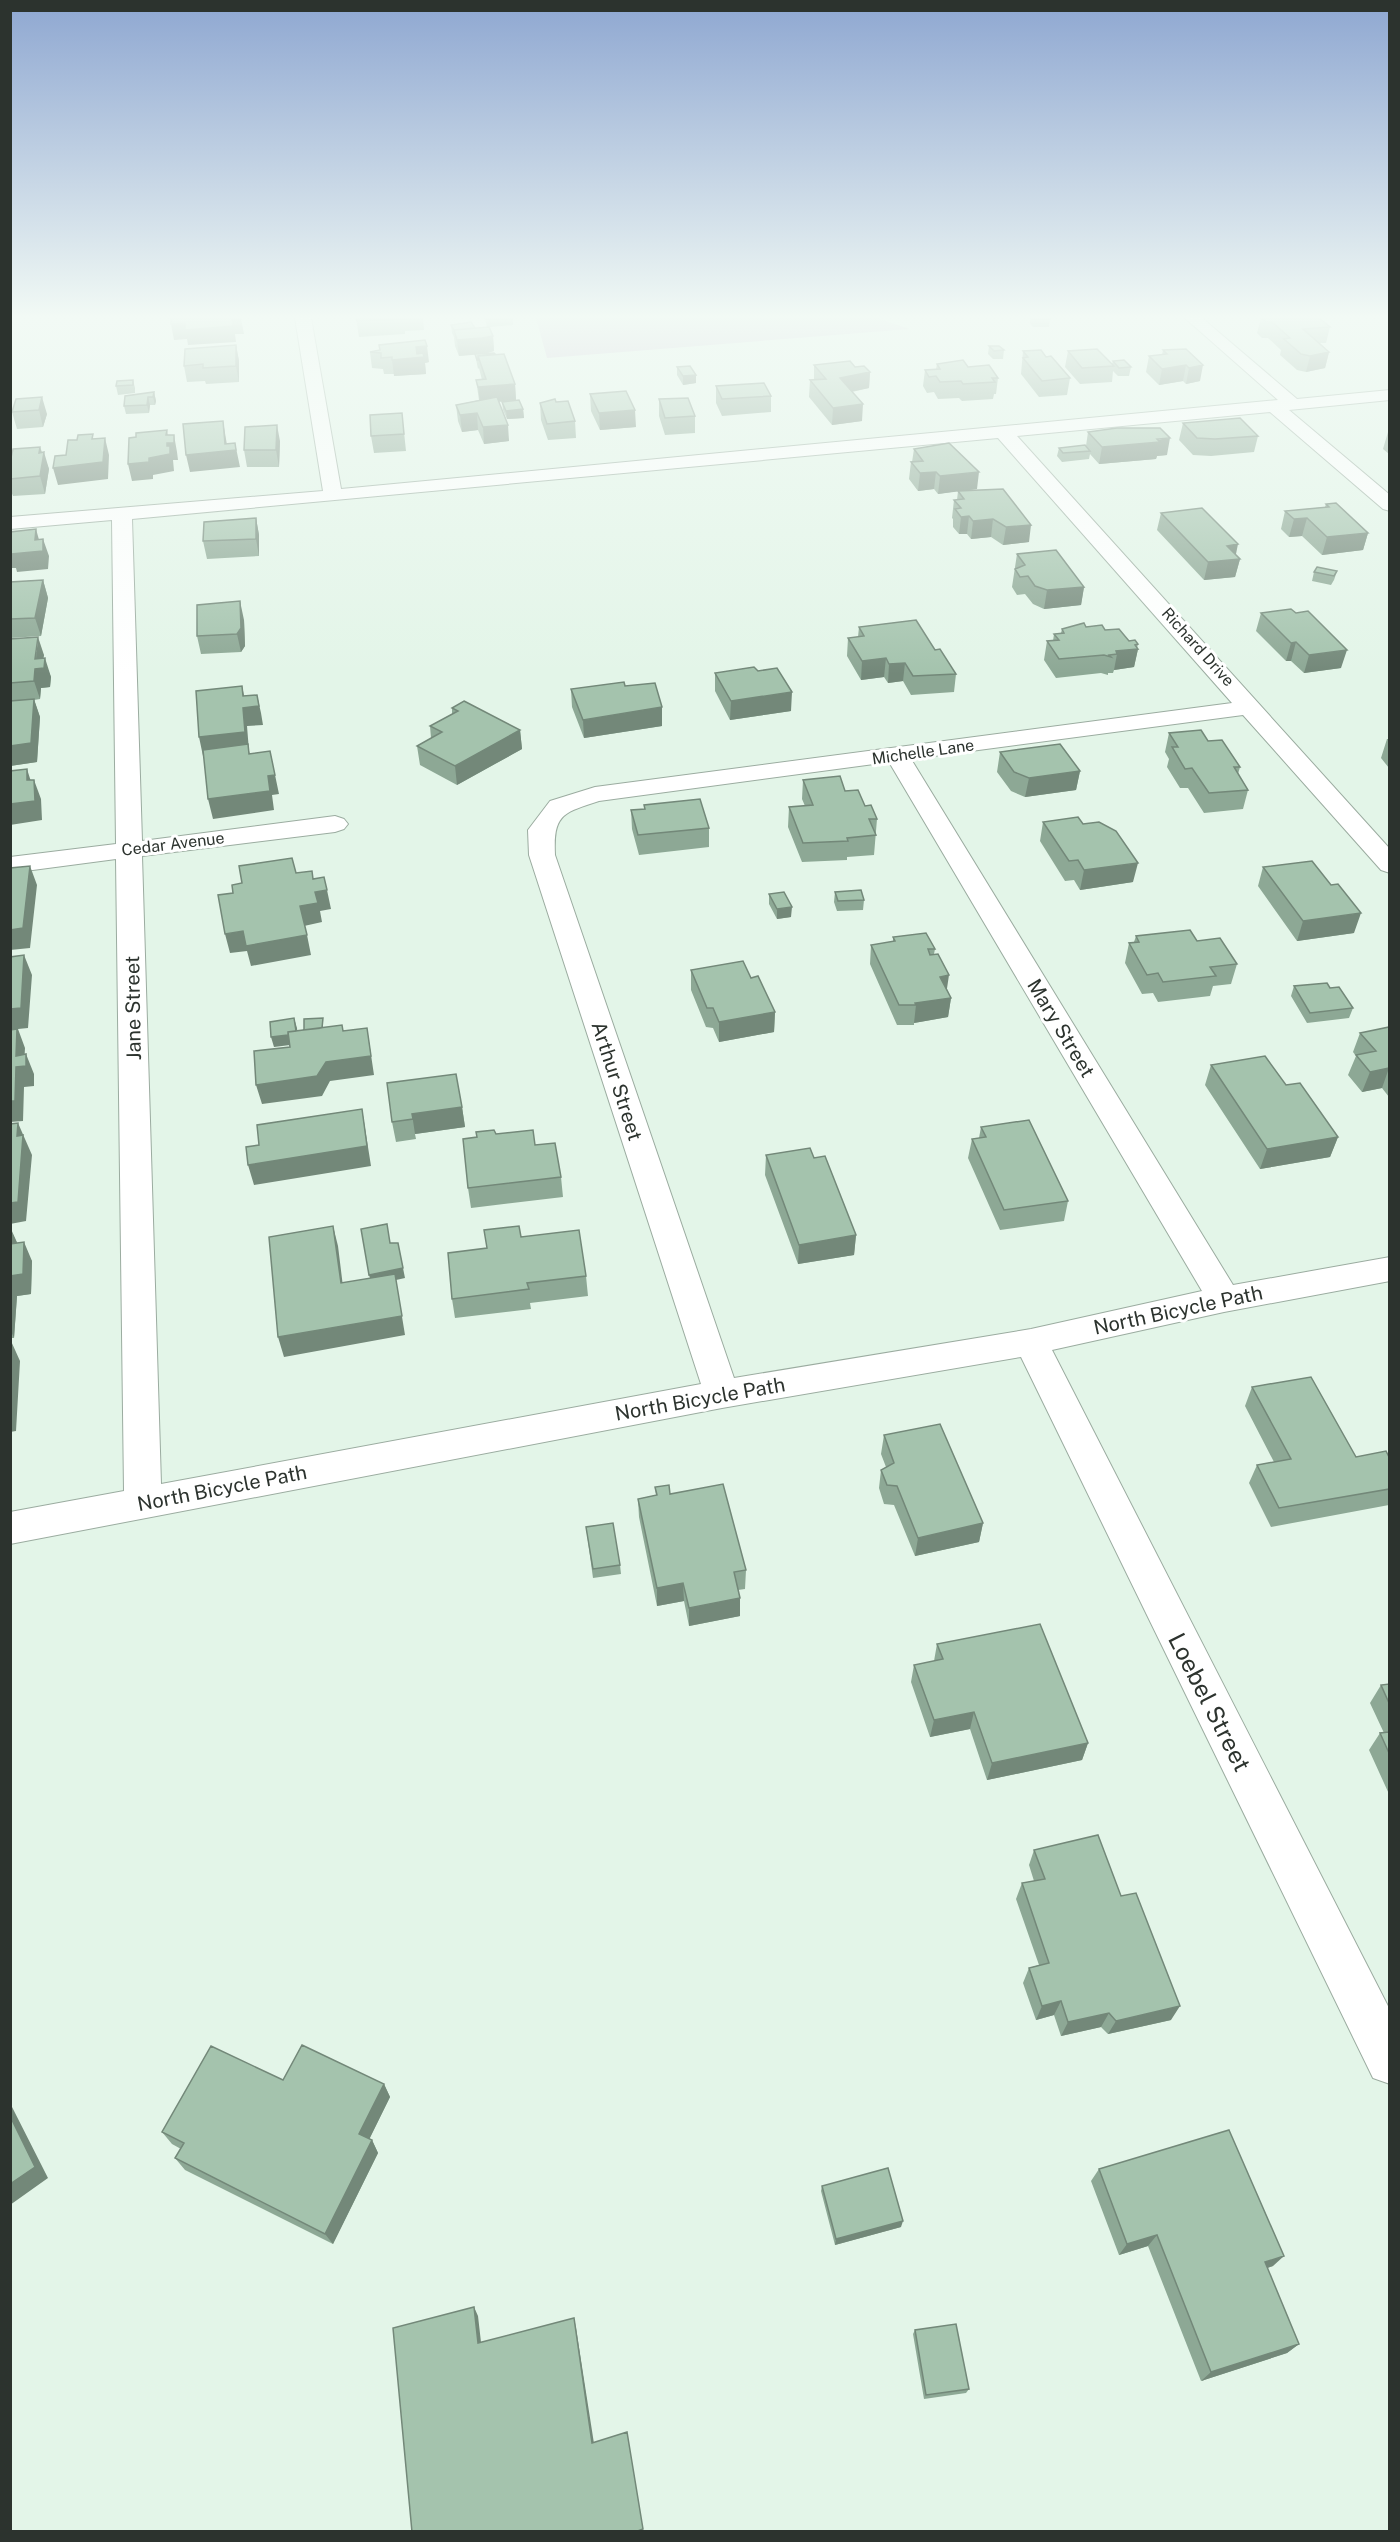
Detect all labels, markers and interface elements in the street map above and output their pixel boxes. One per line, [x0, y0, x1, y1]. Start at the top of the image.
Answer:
street label: Richard Drive [1158, 604, 1238, 690]
street label: Michelle Lane [871, 735, 975, 769]
street label: Cedar Avenue [120, 828, 226, 860]
street label: Jane Street [120, 955, 146, 1061]
street label: Mary Street [1022, 974, 1100, 1082]
street label: Arthur Street [586, 1018, 648, 1144]
street label: North Bicycle Path [1091, 1280, 1265, 1340]
street label: North Bicycle Path [613, 1372, 787, 1426]
street label: North Bicycle Path [135, 1460, 309, 1516]
street label: Loebel Street [1163, 1628, 1257, 1776]

